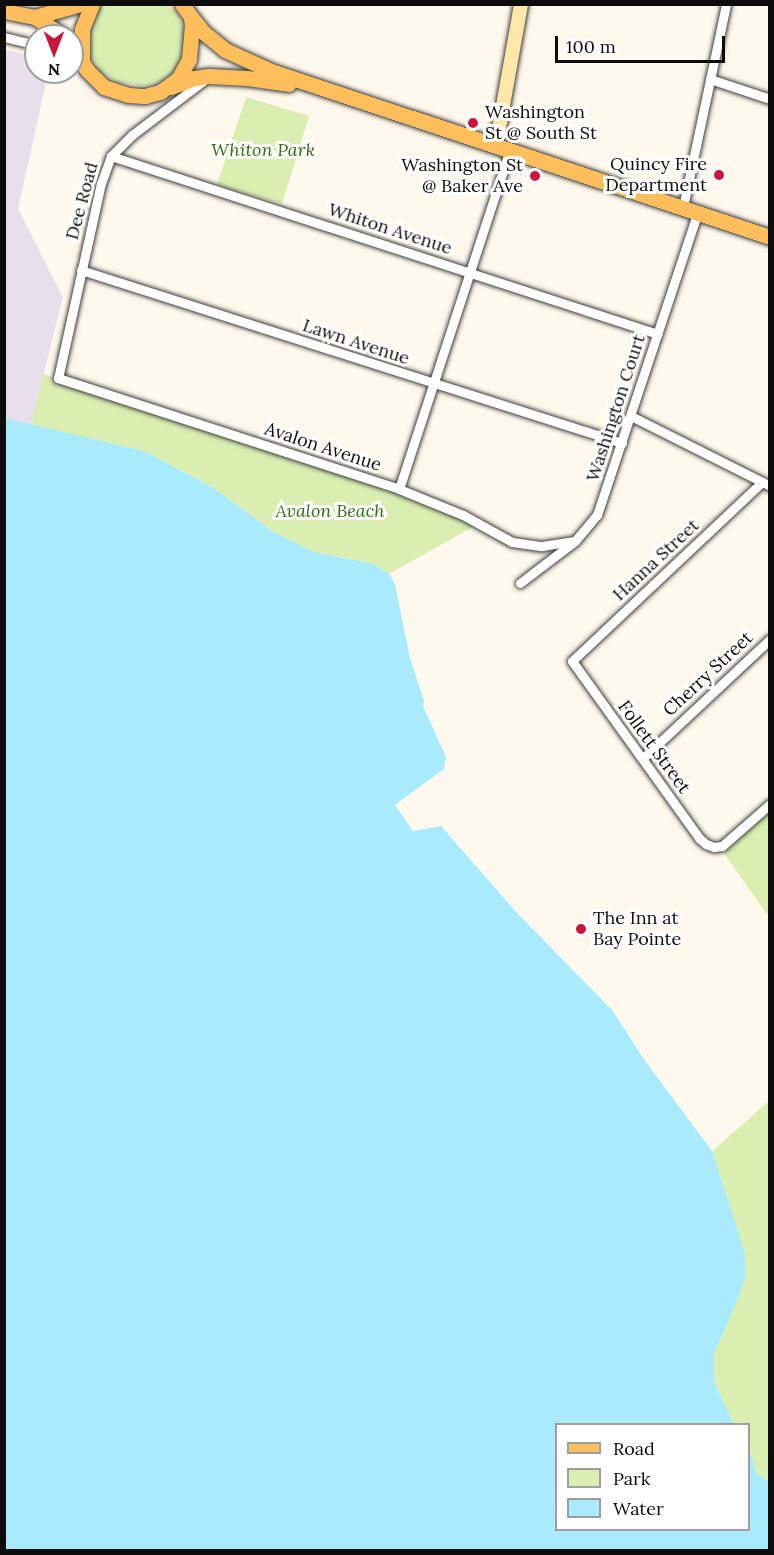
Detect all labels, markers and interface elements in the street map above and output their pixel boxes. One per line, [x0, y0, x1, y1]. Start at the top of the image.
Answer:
north arrow [24, 24, 84, 84]
scale bar [558, 24, 728, 62]
text: 100 m [566, 35, 616, 58]
text: N [48, 60, 60, 80]
place label: Washington St @ South St [485, 102, 597, 144]
marker: Washington St @ South St [466, 116, 480, 130]
park label: Whiton Park [211, 139, 315, 161]
place label: Quincy Fire Department [605, 154, 707, 196]
place label: Washington St @ Baker Ave [401, 155, 523, 198]
street label: Dee Road [61, 160, 103, 242]
marker: Quincy Fire Department [712, 168, 726, 182]
marker: Washington St @ Baker Ave [528, 169, 542, 183]
street label: Whiton Avenue [325, 199, 455, 259]
street label: Lawn Avenue [300, 315, 412, 369]
street label: Washington Court [582, 332, 650, 484]
street label: Avalon Avenue [262, 418, 384, 476]
park label: Avalon Beach [275, 500, 385, 522]
street label: Hanna Street [608, 515, 704, 605]
street label: Cherry Street [659, 627, 757, 721]
street label: Follett Street [613, 696, 695, 798]
place label: The Inn at Bay Pointe [593, 908, 681, 950]
marker: The Inn at Bay Pointe [574, 922, 588, 936]
legend [555, 1423, 750, 1531]
text: Road [613, 1437, 655, 1460]
text: Park [613, 1467, 650, 1490]
text: Water [613, 1497, 664, 1520]

